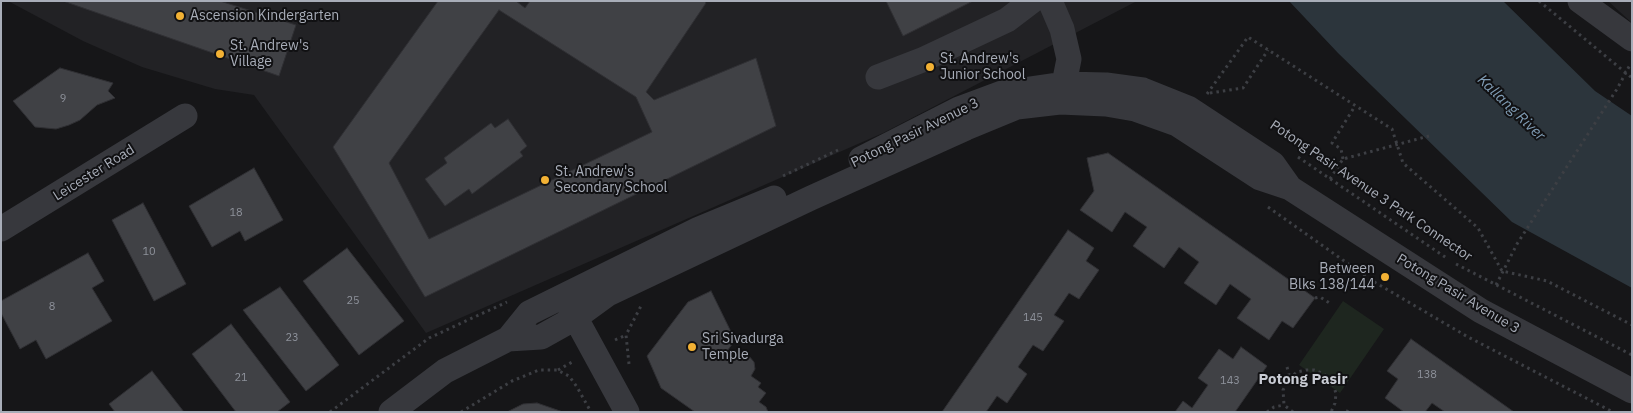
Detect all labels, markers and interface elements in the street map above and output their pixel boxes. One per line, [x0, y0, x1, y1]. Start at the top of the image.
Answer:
place label: Ascension Kindergarten [190, 8, 339, 24]
marker: Ascension Kindergarten [174, 10, 186, 22]
place label: St. Andrew's Village [230, 38, 309, 70]
marker: St. Andrew's Village [214, 48, 226, 60]
place label: St. Andrew's Junior School [940, 51, 1025, 84]
marker: St. Andrew's Junior School [924, 61, 936, 73]
water label: Kallang River [1473, 71, 1549, 145]
house number: 9 [60, 92, 66, 106]
street label: Potong Pasir Avenue 3 [848, 95, 982, 171]
street label: Potong Pasir Avenue 3 Park Connector [1267, 117, 1475, 265]
street label: Leicester Road [50, 141, 138, 205]
place label: St. Andrew's Secondary School [555, 164, 667, 196]
marker: St. Andrew's Secondary School [539, 174, 551, 186]
house number: 18 [229, 206, 243, 220]
house number: 10 [142, 245, 156, 259]
street label: Potong Pasir Avenue 3 [1393, 251, 1523, 337]
place label: Between Blks 138/144 [1289, 261, 1375, 294]
marker: Between Blks 138/144 [1379, 271, 1391, 283]
house number: 25 [346, 294, 360, 308]
house number: 8 [49, 300, 55, 314]
house number: 145 [1023, 311, 1043, 325]
house number: 23 [285, 331, 299, 345]
place label: Sri Sivadurga Temple [702, 331, 784, 364]
marker: Sri Sivadurga Temple [686, 341, 698, 353]
house number: 138 [1417, 368, 1437, 382]
house number: 21 [234, 371, 248, 385]
district label: Potong Pasir [1259, 371, 1347, 389]
house number: 143 [1220, 374, 1240, 388]

